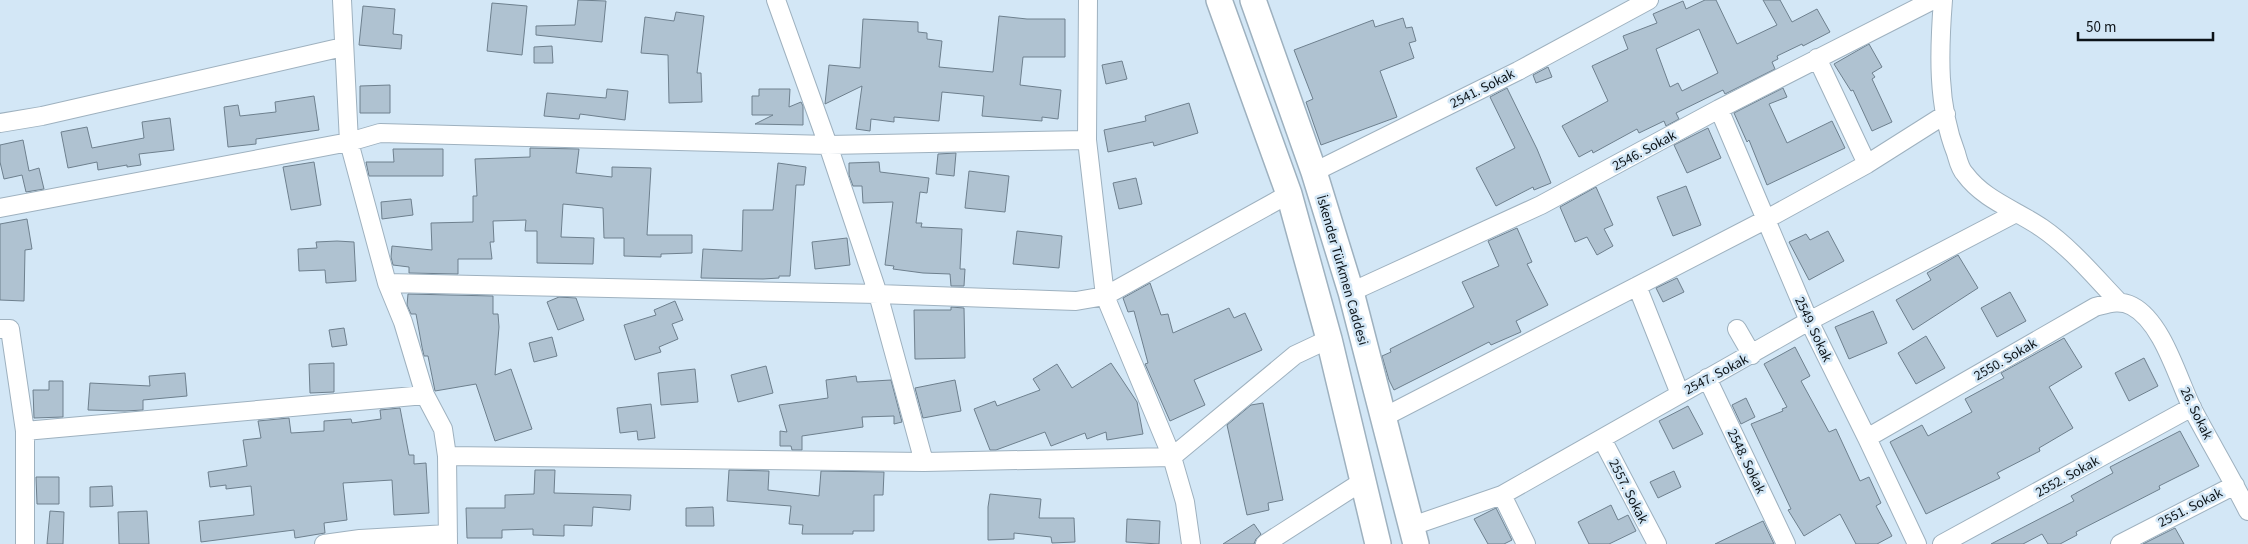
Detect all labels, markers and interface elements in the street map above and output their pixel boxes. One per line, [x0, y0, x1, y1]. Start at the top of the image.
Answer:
scale bar [2078, 10, 2213, 42]
text: 50 m [2086, 17, 2116, 38]
street label: 2541. Sokak [1447, 64, 1518, 114]
street label: 2546. Sokak [1609, 126, 1680, 176]
street label: İskender Türkmen Caddesi [1311, 193, 1373, 348]
street label: 2549. Sokak [1789, 293, 1837, 365]
street label: 2550. Sokak [1970, 334, 2041, 386]
street label: 2547. Sokak [1681, 350, 1752, 400]
street label: 26. Sokak [2175, 384, 2217, 443]
street label: 2548. Sokak [1722, 426, 1770, 497]
street label: 2552. Sokak [2032, 451, 2103, 503]
street label: 2557. Sokak [1603, 456, 1653, 527]
street label: 2551. Sokak [2155, 483, 2226, 533]

